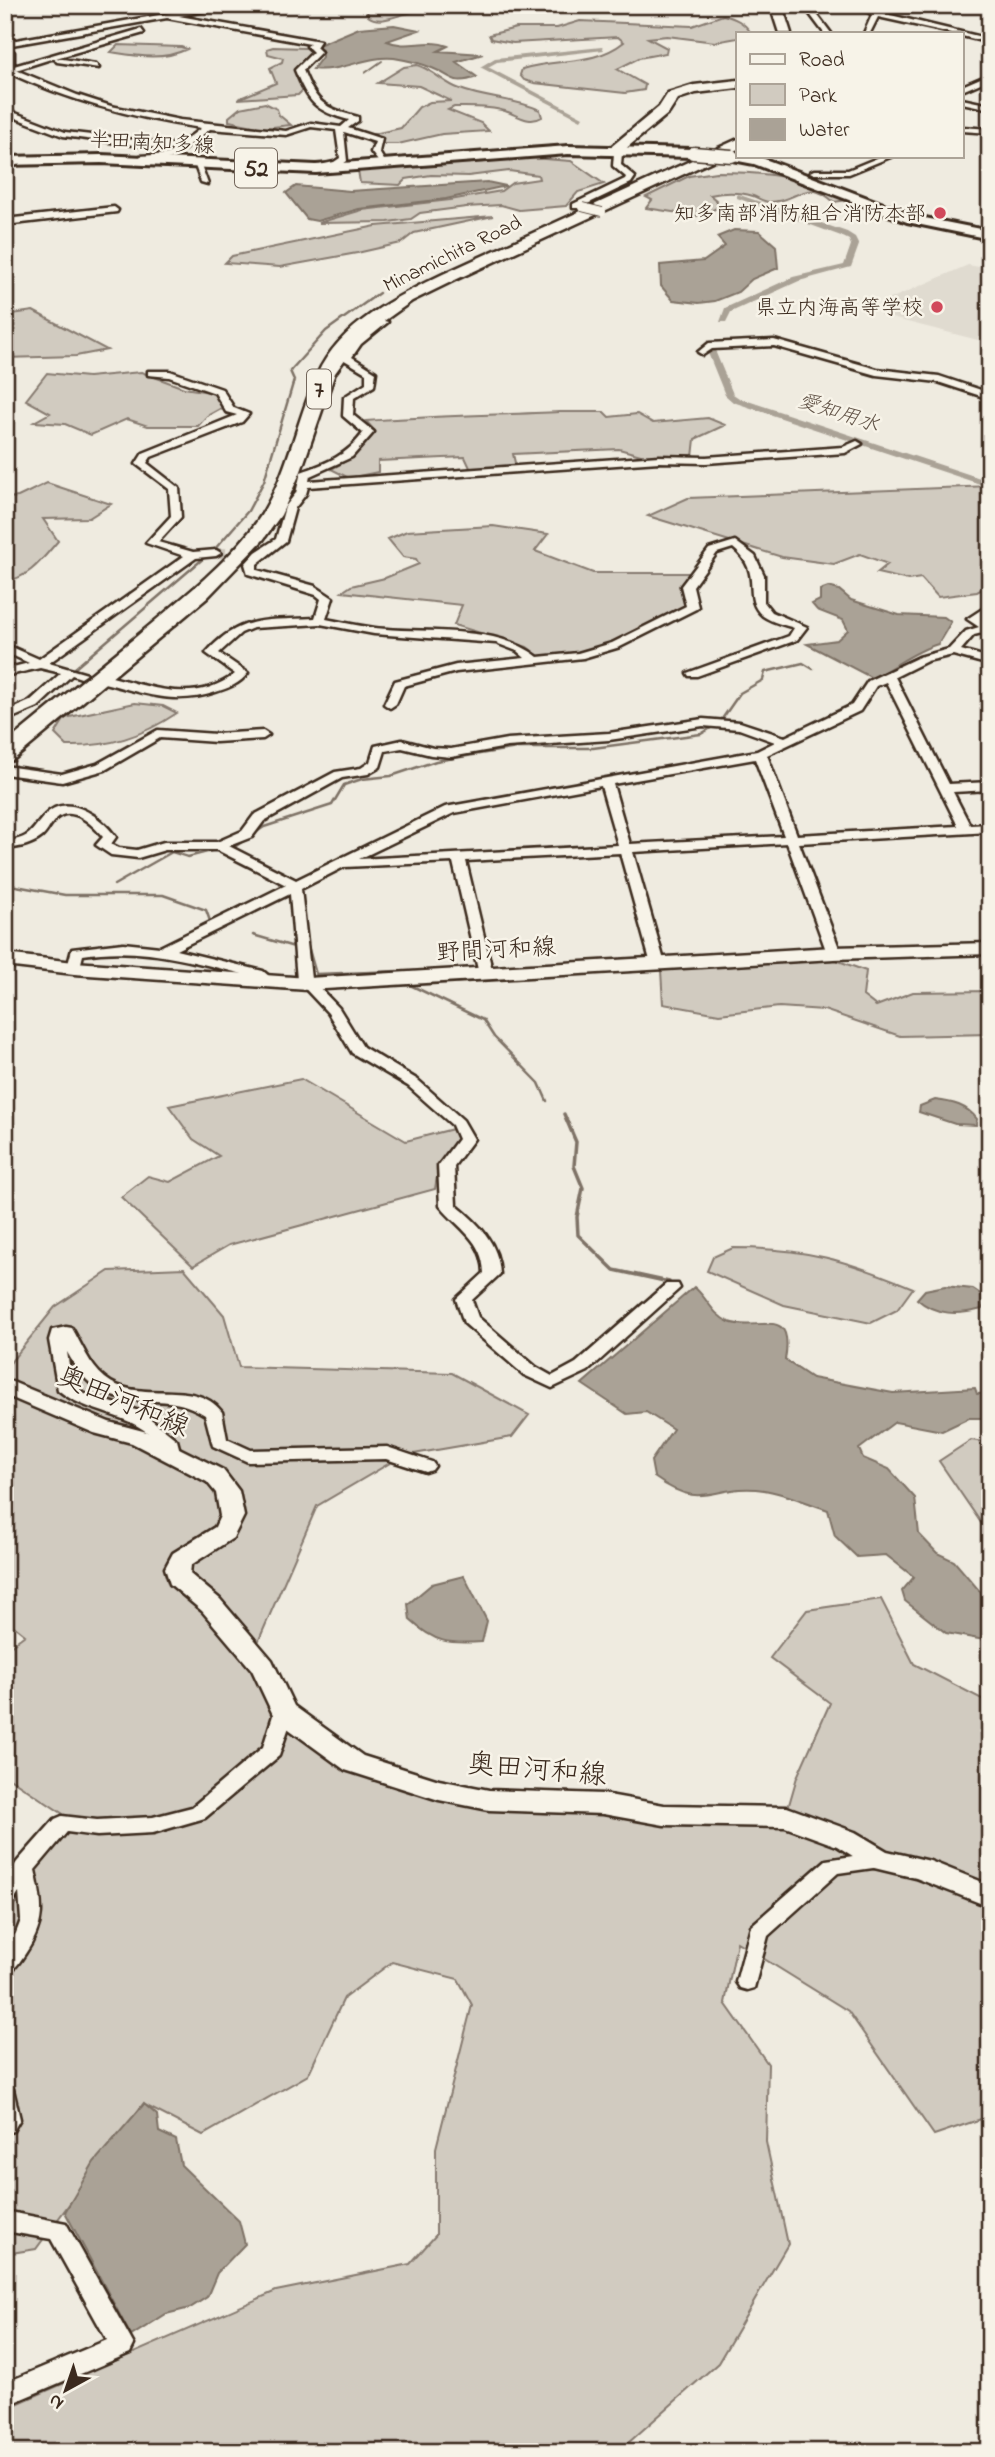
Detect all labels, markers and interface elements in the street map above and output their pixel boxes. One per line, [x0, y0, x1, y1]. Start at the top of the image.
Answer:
legend [736, 32, 964, 158]
text: Road [799, 46, 845, 76]
text: Park [799, 82, 838, 112]
text: Water [799, 116, 850, 146]
street label: 半田南知多線 [88, 126, 216, 162]
road number: 52 [235, 148, 277, 188]
place label: 知多南部消防組合消防本部 [674, 200, 926, 230]
marker: 知多南部消防組合消防本部 [932, 205, 948, 221]
street label: Minamichita Road [379, 208, 527, 301]
place label: 県立内海高等学校 [755, 294, 923, 324]
marker: 県立内海高等学校 [929, 299, 945, 315]
road number: 7 [307, 370, 331, 408]
water label: 愛知用水 [794, 387, 883, 441]
street label: 野間河和線 [435, 931, 557, 972]
street label: 奥田河和線 [50, 1357, 195, 1449]
street label: 奥田河和線 [465, 1745, 608, 1798]
north arrow [32, 2356, 102, 2426]
text: N [43, 2387, 70, 2416]

